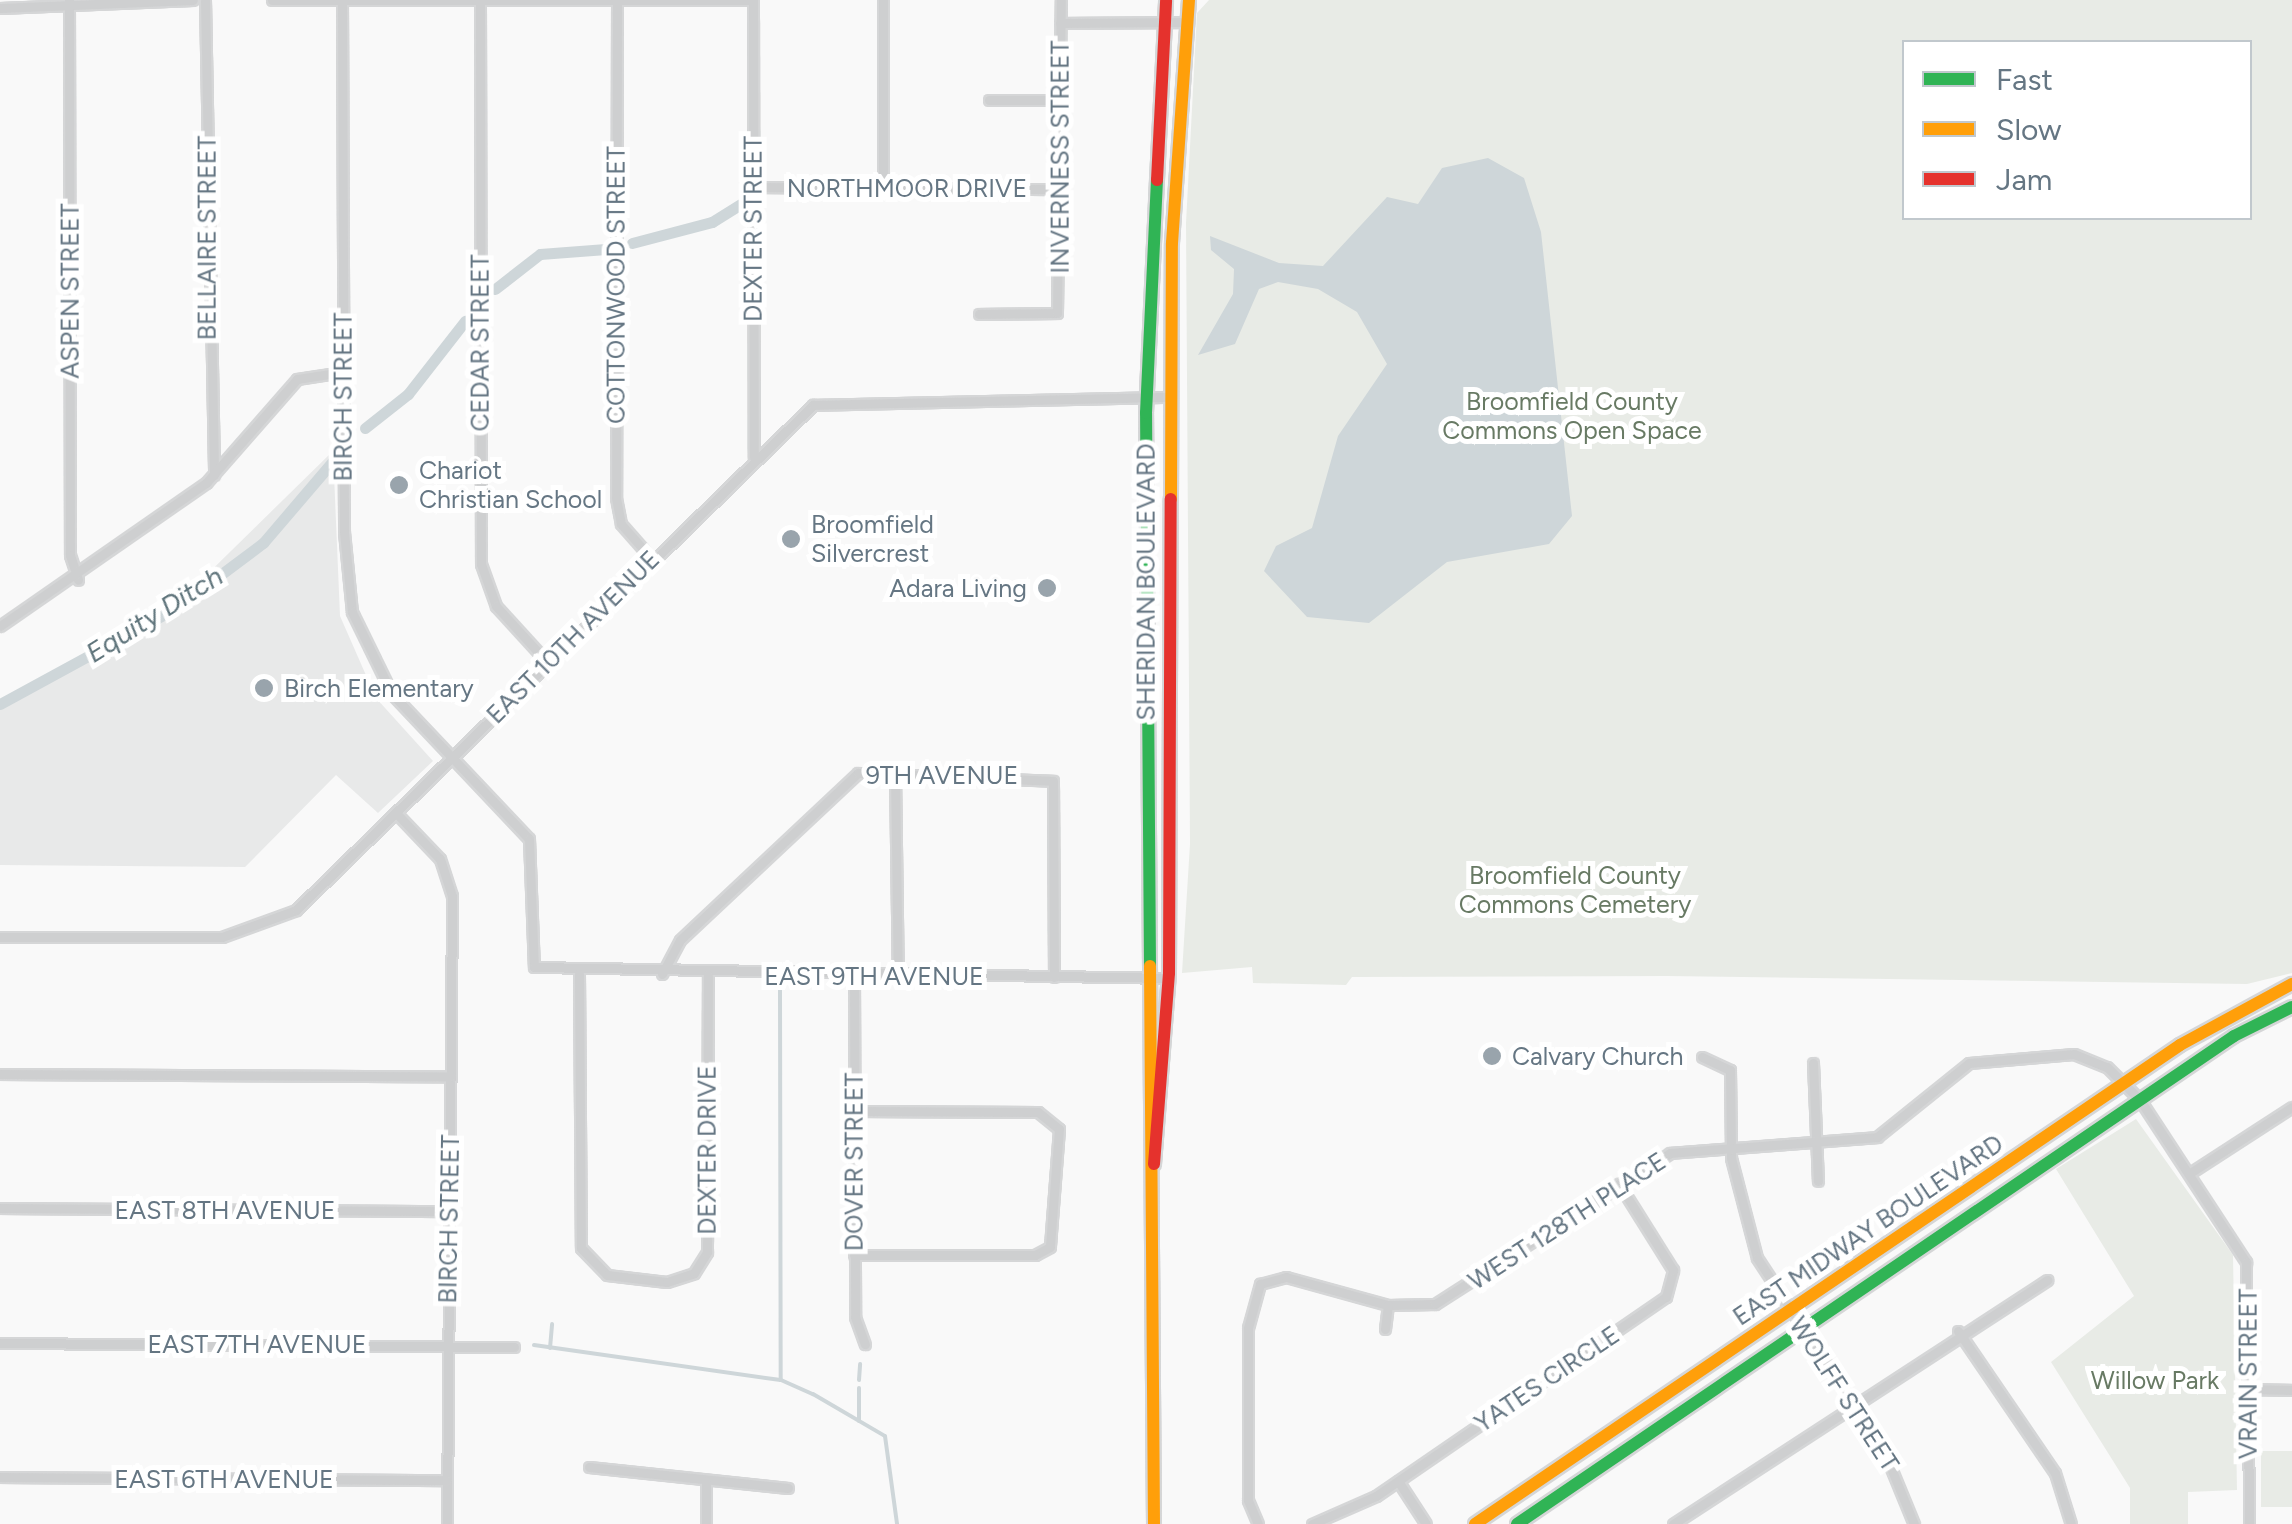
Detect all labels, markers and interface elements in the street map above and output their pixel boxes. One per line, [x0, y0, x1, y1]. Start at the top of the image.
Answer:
street label: INVERNESS STREET [1045, 40, 1075, 274]
legend [1902, 40, 2252, 220]
text: Fast [1996, 61, 2053, 98]
text: Slow [1996, 111, 2062, 148]
street label: BELLAIRE STREET [192, 136, 222, 340]
street label: DEXTER STREET [738, 136, 768, 322]
street label: COTTONWOOD STREET [601, 146, 631, 424]
text: Jam [1996, 161, 2052, 198]
street label: NORTHMOOR DRIVE [787, 173, 1027, 203]
street label: ASPEN STREET [55, 203, 85, 379]
street label: CEDAR STREET [465, 255, 495, 431]
street label: BIRCH STREET [328, 313, 358, 481]
park label: Broomfield County Commons Open Space [1442, 387, 1702, 446]
street label: SHERIDAN BOULEVARD [1131, 443, 1161, 721]
place label: Chariot Christian School [419, 456, 602, 515]
marker: Chariot Christian School [388, 474, 410, 496]
place label: Broomfield Silvercrest [811, 510, 934, 569]
marker: Broomfield Silvercrest [780, 528, 802, 550]
street label: EAST 10TH AVENUE [480, 544, 666, 730]
water label: Equity Ditch [79, 559, 229, 669]
place label: Adara Living [889, 573, 1027, 603]
marker: Adara Living [1036, 577, 1058, 599]
place label: Birch Elementary [284, 673, 474, 703]
marker: Birch Elementary [253, 677, 275, 699]
street label: 9TH AVENUE [866, 760, 1018, 790]
park label: Broomfield County Commons Cemetery [1459, 861, 1691, 920]
street label: EAST 9TH AVENUE [764, 961, 984, 991]
place label: Calvary Church [1512, 1041, 1683, 1071]
marker: Calvary Church [1481, 1045, 1503, 1067]
street label: DEXTER DRIVE [692, 1065, 722, 1235]
street label: DOVER STREET [839, 1073, 869, 1251]
street label: EAST MIDWAY BOULEVARD [1727, 1128, 2009, 1332]
street label: BIRCH STREET [433, 1134, 465, 1304]
street label: WEST 128TH PLACE [1463, 1146, 1671, 1296]
street label: EAST 8TH AVENUE [115, 1195, 335, 1225]
street label: VRAIN STREET [2233, 1289, 2263, 1459]
street label: WOLFF STREET [1783, 1311, 1905, 1477]
street label: YATES CIRCLE [1469, 1320, 1625, 1438]
street label: EAST 7TH AVENUE [147, 1329, 367, 1359]
park label: Willow Park [2091, 1365, 2219, 1395]
street label: EAST 6TH AVENUE [114, 1464, 334, 1494]

